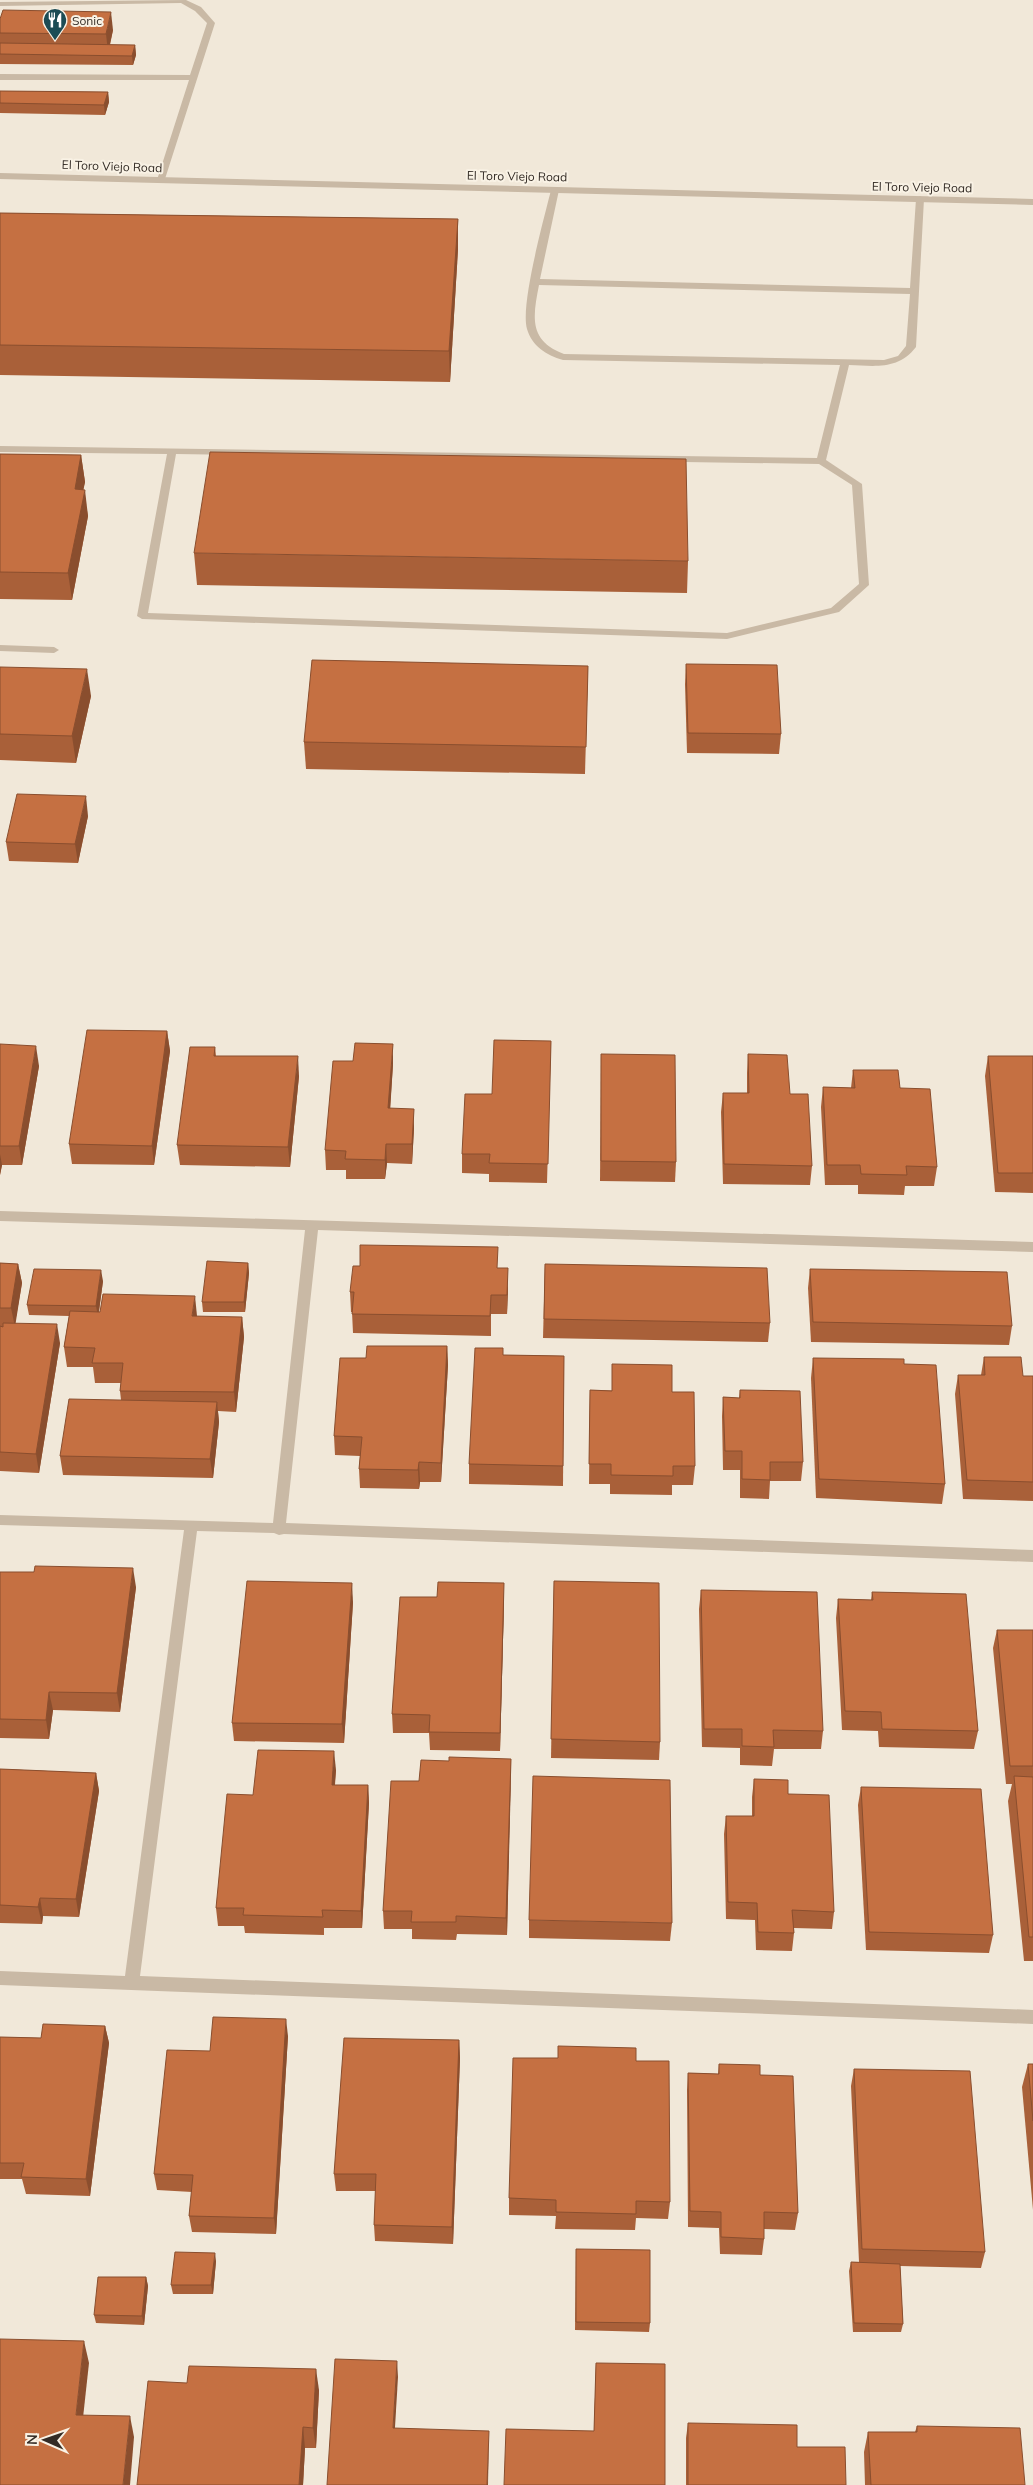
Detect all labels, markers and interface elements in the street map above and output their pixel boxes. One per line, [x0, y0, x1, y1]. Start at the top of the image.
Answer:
restaurant icon: Sonic [42, 7, 68, 41]
place label: Sonic [72, 13, 102, 28]
street label: El Toro Viejo Road [62, 157, 162, 175]
street label: El Toro Viejo Road [467, 168, 567, 184]
street label: El Toro Viejo Road [872, 179, 972, 195]
north arrow [20, 2415, 70, 2465]
text: N [23, 2434, 41, 2445]

